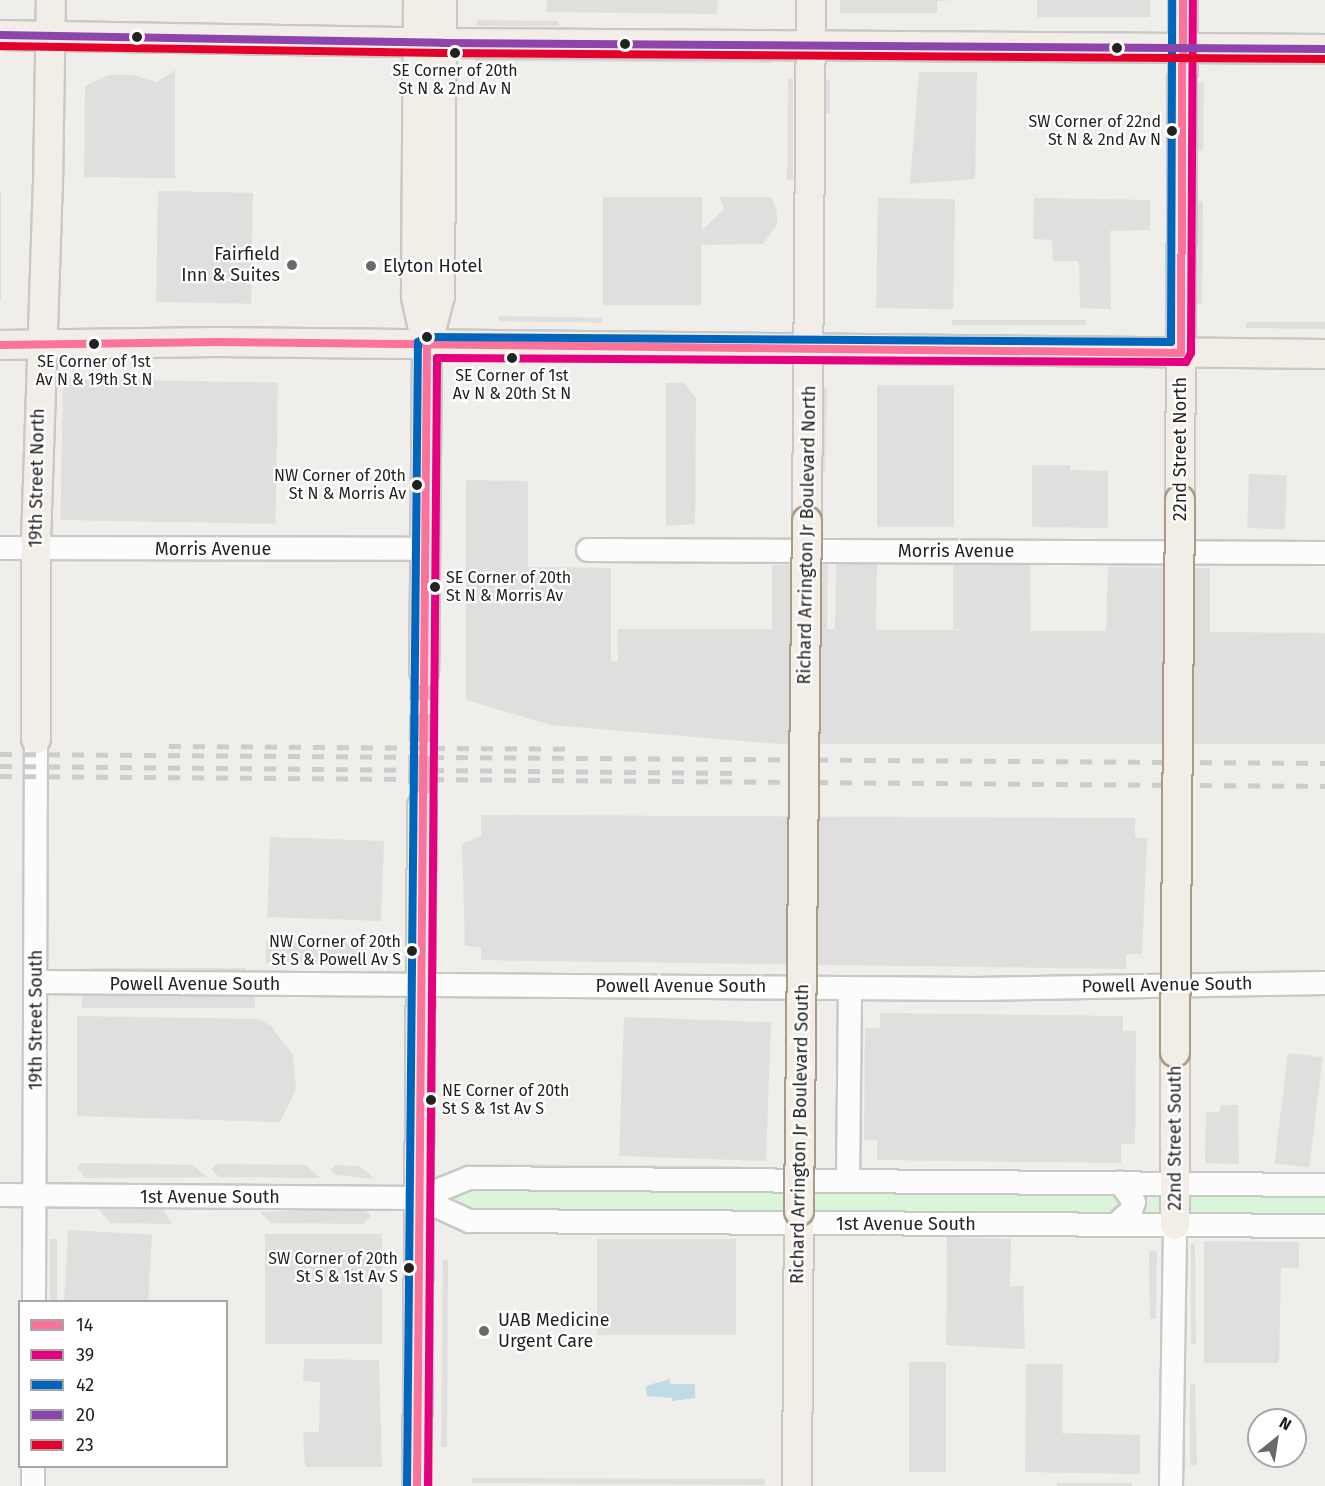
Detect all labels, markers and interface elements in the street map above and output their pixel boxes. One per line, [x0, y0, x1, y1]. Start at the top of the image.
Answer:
unlabelled marker [131, 31, 143, 43]
unlabelled marker [619, 38, 631, 50]
unlabelled marker [1111, 42, 1123, 54]
marker: SE Corner of 20th St N & 2nd Av N [449, 47, 461, 59]
place label: SE Corner of 20th St N & 2nd Av N [392, 61, 518, 99]
place label: SW Corner of 22nd St N & 2nd Av N [1029, 112, 1161, 150]
marker: SW Corner of 22nd St N & 2nd Av N [1166, 125, 1178, 137]
place label: Fairfield Inn & Suites [181, 244, 280, 286]
place label: Elyton Hotel [383, 255, 483, 277]
marker: Fairfield Inn & Suites [285, 258, 299, 272]
marker: Elyton Hotel [364, 259, 378, 273]
unlabelled marker [421, 331, 433, 343]
marker: SE Corner of 1st Av N & 19th St N [88, 338, 100, 350]
place label: SE Corner of 1st Av N & 19th St N [36, 352, 152, 390]
marker: SE Corner of 1st Av N & 20th St N [506, 352, 518, 364]
place label: SE Corner of 1st Av N & 20th St N [453, 366, 571, 404]
street label: 22nd Street North [1169, 377, 1191, 521]
street label: Richard Arrington Jr Boulevard North [794, 385, 820, 685]
street label: 19th Street North [25, 408, 49, 548]
place label: NW Corner of 20th St N & Morris Av [274, 466, 406, 504]
marker: NW Corner of 20th St N & Morris Av [411, 479, 423, 491]
street label: Morris Avenue [155, 538, 271, 560]
street label: Morris Avenue [898, 540, 1014, 562]
place label: SE Corner of 20th St N & Morris Av [446, 568, 571, 606]
marker: SE Corner of 20th St N & Morris Av [429, 581, 441, 593]
place label: NW Corner of 20th St S & Powell Av S [269, 932, 401, 970]
marker: NW Corner of 20th St S & Powell Av S [406, 945, 418, 957]
street label: 19th Street South [25, 950, 47, 1090]
street label: Powell Avenue South [110, 973, 280, 995]
street label: Powell Avenue South [1081, 973, 1253, 997]
street label: Powell Avenue South [596, 975, 766, 997]
street label: Richard Arrington Jr Boulevard South [787, 984, 813, 1284]
street label: 22nd Street South [1164, 1065, 1186, 1211]
place label: NE Corner of 20th St S & 1st Av S [442, 1081, 569, 1119]
marker: NE Corner of 20th St S & 1st Av S [425, 1094, 437, 1106]
street label: 1st Avenue South [140, 1186, 280, 1208]
street label: 1st Avenue South [836, 1213, 976, 1235]
place label: SW Corner of 20th St S & 1st Av S [268, 1249, 398, 1287]
marker: SW Corner of 20th St S & 1st Av S [403, 1262, 415, 1274]
legend [18, 1300, 228, 1468]
place label: UAB Medicine Urgent Care [498, 1310, 609, 1352]
text: 14 [76, 1314, 93, 1336]
marker: UAB Medicine Urgent Care [475, 1322, 493, 1340]
text: 39 [76, 1344, 94, 1366]
text: 42 [76, 1374, 94, 1396]
text: 20 [76, 1404, 95, 1426]
north arrow [1247, 1408, 1307, 1468]
text: N [1276, 1413, 1295, 1435]
text: 23 [76, 1434, 94, 1456]

